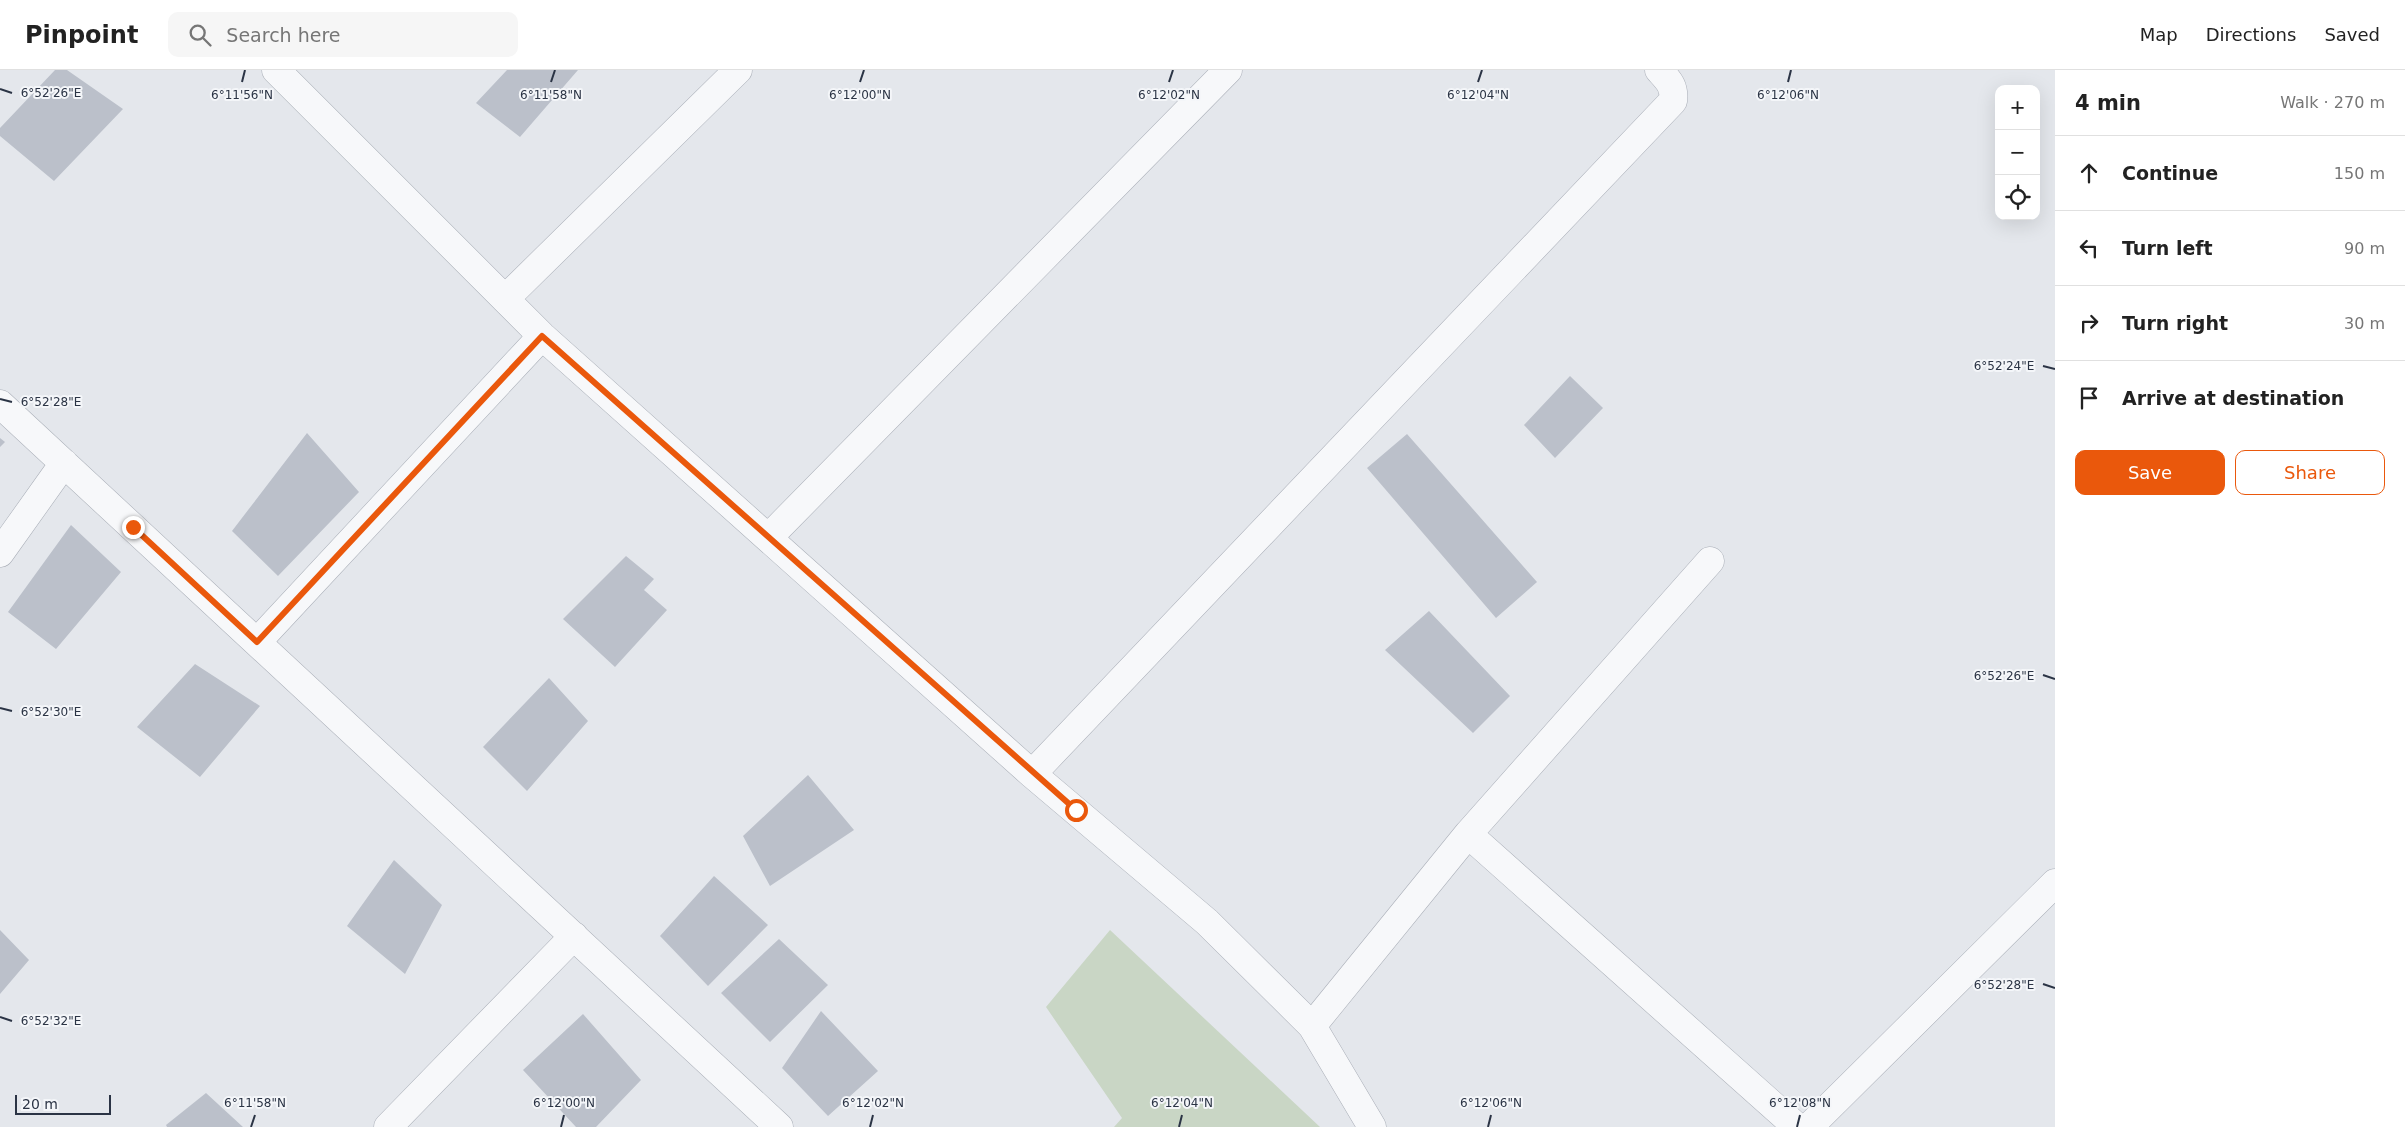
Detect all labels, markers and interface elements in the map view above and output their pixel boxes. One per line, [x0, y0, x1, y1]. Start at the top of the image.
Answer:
search box [168, 12, 518, 57]
text: Pinpoint [25, 21, 138, 49]
icon: search [186, 21, 214, 49]
text: Search here [226, 24, 341, 46]
text: Map [2140, 24, 2178, 45]
text: Directions [2206, 24, 2296, 45]
text: Saved [2324, 24, 2380, 45]
map controls [1995, 85, 2040, 220]
button: + [1995, 85, 2040, 130]
text: 6°52'26"E [21, 86, 81, 100]
text: 6°11'56"N [211, 88, 273, 102]
text: 6°11'58"N [520, 88, 582, 102]
text: 6°12'00"N [829, 88, 891, 102]
text: 6°12'02"N [1138, 88, 1200, 102]
text: 6°12'04"N [1447, 88, 1509, 102]
text: 6°12'06"N [1757, 88, 1819, 102]
text: 4 min [2075, 91, 2141, 115]
text: Walk · 270 m [2280, 93, 2385, 112]
button: − [1995, 130, 2040, 175]
icon: ahead [2075, 159, 2103, 187]
text: Continue [2122, 162, 2218, 184]
text: 150 m [2334, 164, 2385, 183]
button: locate [1995, 175, 2040, 220]
icon: left [2075, 234, 2103, 262]
text: Turn left [2122, 237, 2213, 259]
text: 90 m [2344, 239, 2385, 258]
icon: right [2075, 309, 2103, 337]
text: Turn right [2122, 312, 2228, 334]
text: 30 m [2344, 314, 2385, 333]
text: 6°52'24"E [1974, 359, 2034, 373]
icon: arrive [2075, 384, 2103, 412]
text: Arrive at destination [2122, 387, 2344, 409]
text: 6°52'28"E [21, 395, 81, 409]
button: Save [2075, 450, 2225, 495]
button: Share [2235, 450, 2385, 495]
route end [122, 516, 145, 539]
text: 6°52'26"E [1974, 669, 2034, 683]
text: 6°52'30"E [21, 705, 81, 719]
route start [1065, 799, 1088, 822]
text: 6°52'28"E [1974, 978, 2034, 992]
text: 6°52'32"E [21, 1014, 81, 1028]
scale bar [15, 1092, 111, 1115]
text: 20 m [22, 1096, 58, 1112]
text: 6°11'58"N [224, 1096, 286, 1110]
text: 6°12'00"N [533, 1096, 595, 1110]
text: 6°12'02"N [842, 1096, 904, 1110]
text: 6°12'04"N [1151, 1096, 1213, 1110]
text: 6°12'06"N [1460, 1096, 1522, 1110]
text: 6°12'08"N [1769, 1096, 1831, 1110]

